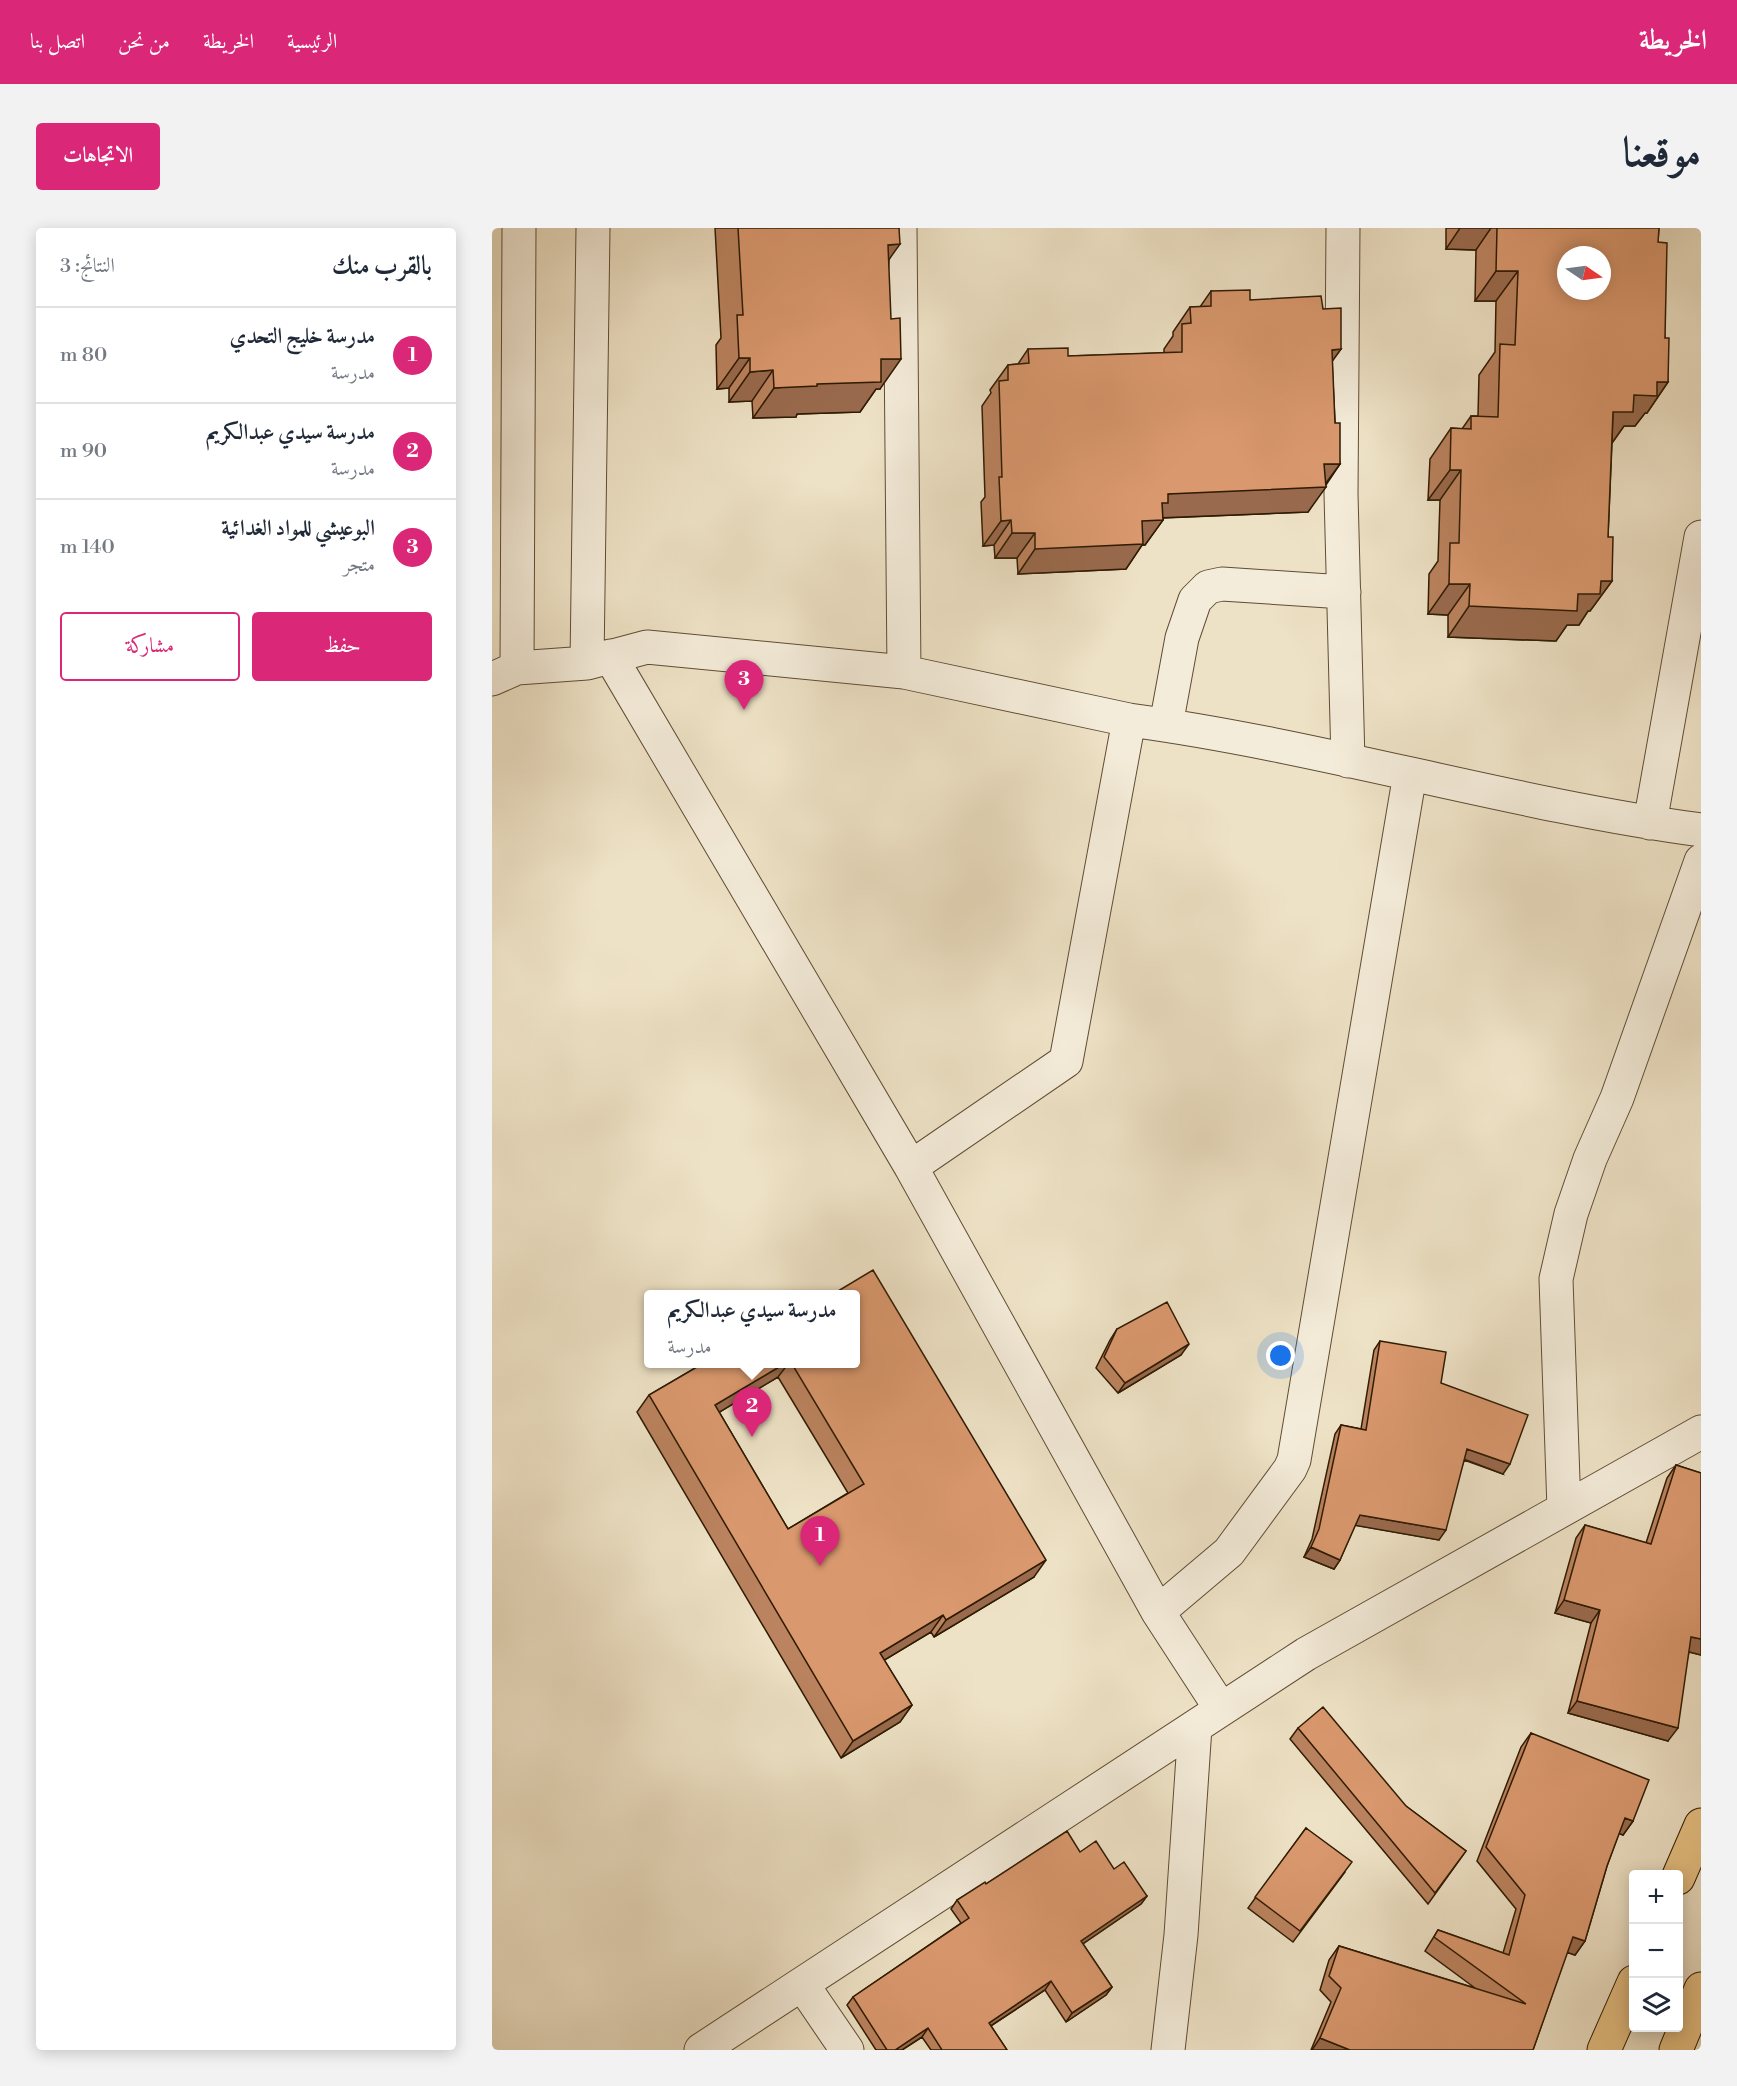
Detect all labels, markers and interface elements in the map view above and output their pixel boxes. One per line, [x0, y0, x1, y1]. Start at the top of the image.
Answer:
text: الخريطة [1639, 23, 1707, 58]
text: اتصل بنا [30, 29, 85, 55]
text: من نحن [118, 29, 170, 55]
text: الخريطة [203, 29, 254, 55]
text: الرئيسية [287, 29, 337, 55]
button: الاتجاهات [36, 123, 160, 190]
text: موقعنا [1623, 127, 1701, 180]
north arrow [1557, 246, 1611, 300]
text: بالقرب منك [332, 250, 432, 282]
text: النتائج: 3 [60, 254, 115, 279]
text: مدرسة خليج التحدي [229, 323, 375, 350]
text: 80 m [60, 343, 107, 368]
text: 1 [408, 343, 417, 368]
text: مدرسة [331, 361, 375, 386]
text: مدرسة سيدي عبدالكريم [206, 419, 375, 446]
text: 90 m [60, 439, 107, 464]
text: 2 [406, 439, 419, 464]
text: مدرسة [331, 457, 375, 482]
text: البوعيشي للمواد الغدائية [221, 515, 375, 542]
text: 140 m [60, 535, 115, 560]
text: 3 [406, 535, 419, 560]
text: متجر [343, 553, 375, 578]
button: مشاركة [60, 612, 240, 681]
button: حفظ [252, 612, 432, 681]
pin: 3 [724, 660, 764, 710]
popup [644, 1290, 860, 1368]
text: مدرسة سيدي عبدالكريم [668, 1297, 836, 1324]
text: مدرسة [668, 1335, 712, 1360]
your location [1266, 1341, 1295, 1370]
pin: 2 [732, 1388, 772, 1437]
pin: 1 [800, 1516, 840, 1566]
map controls [1629, 1870, 1683, 2032]
button: + [1629, 1870, 1683, 1924]
button: − [1629, 1924, 1683, 1978]
button: layers [1629, 1978, 1683, 2032]

